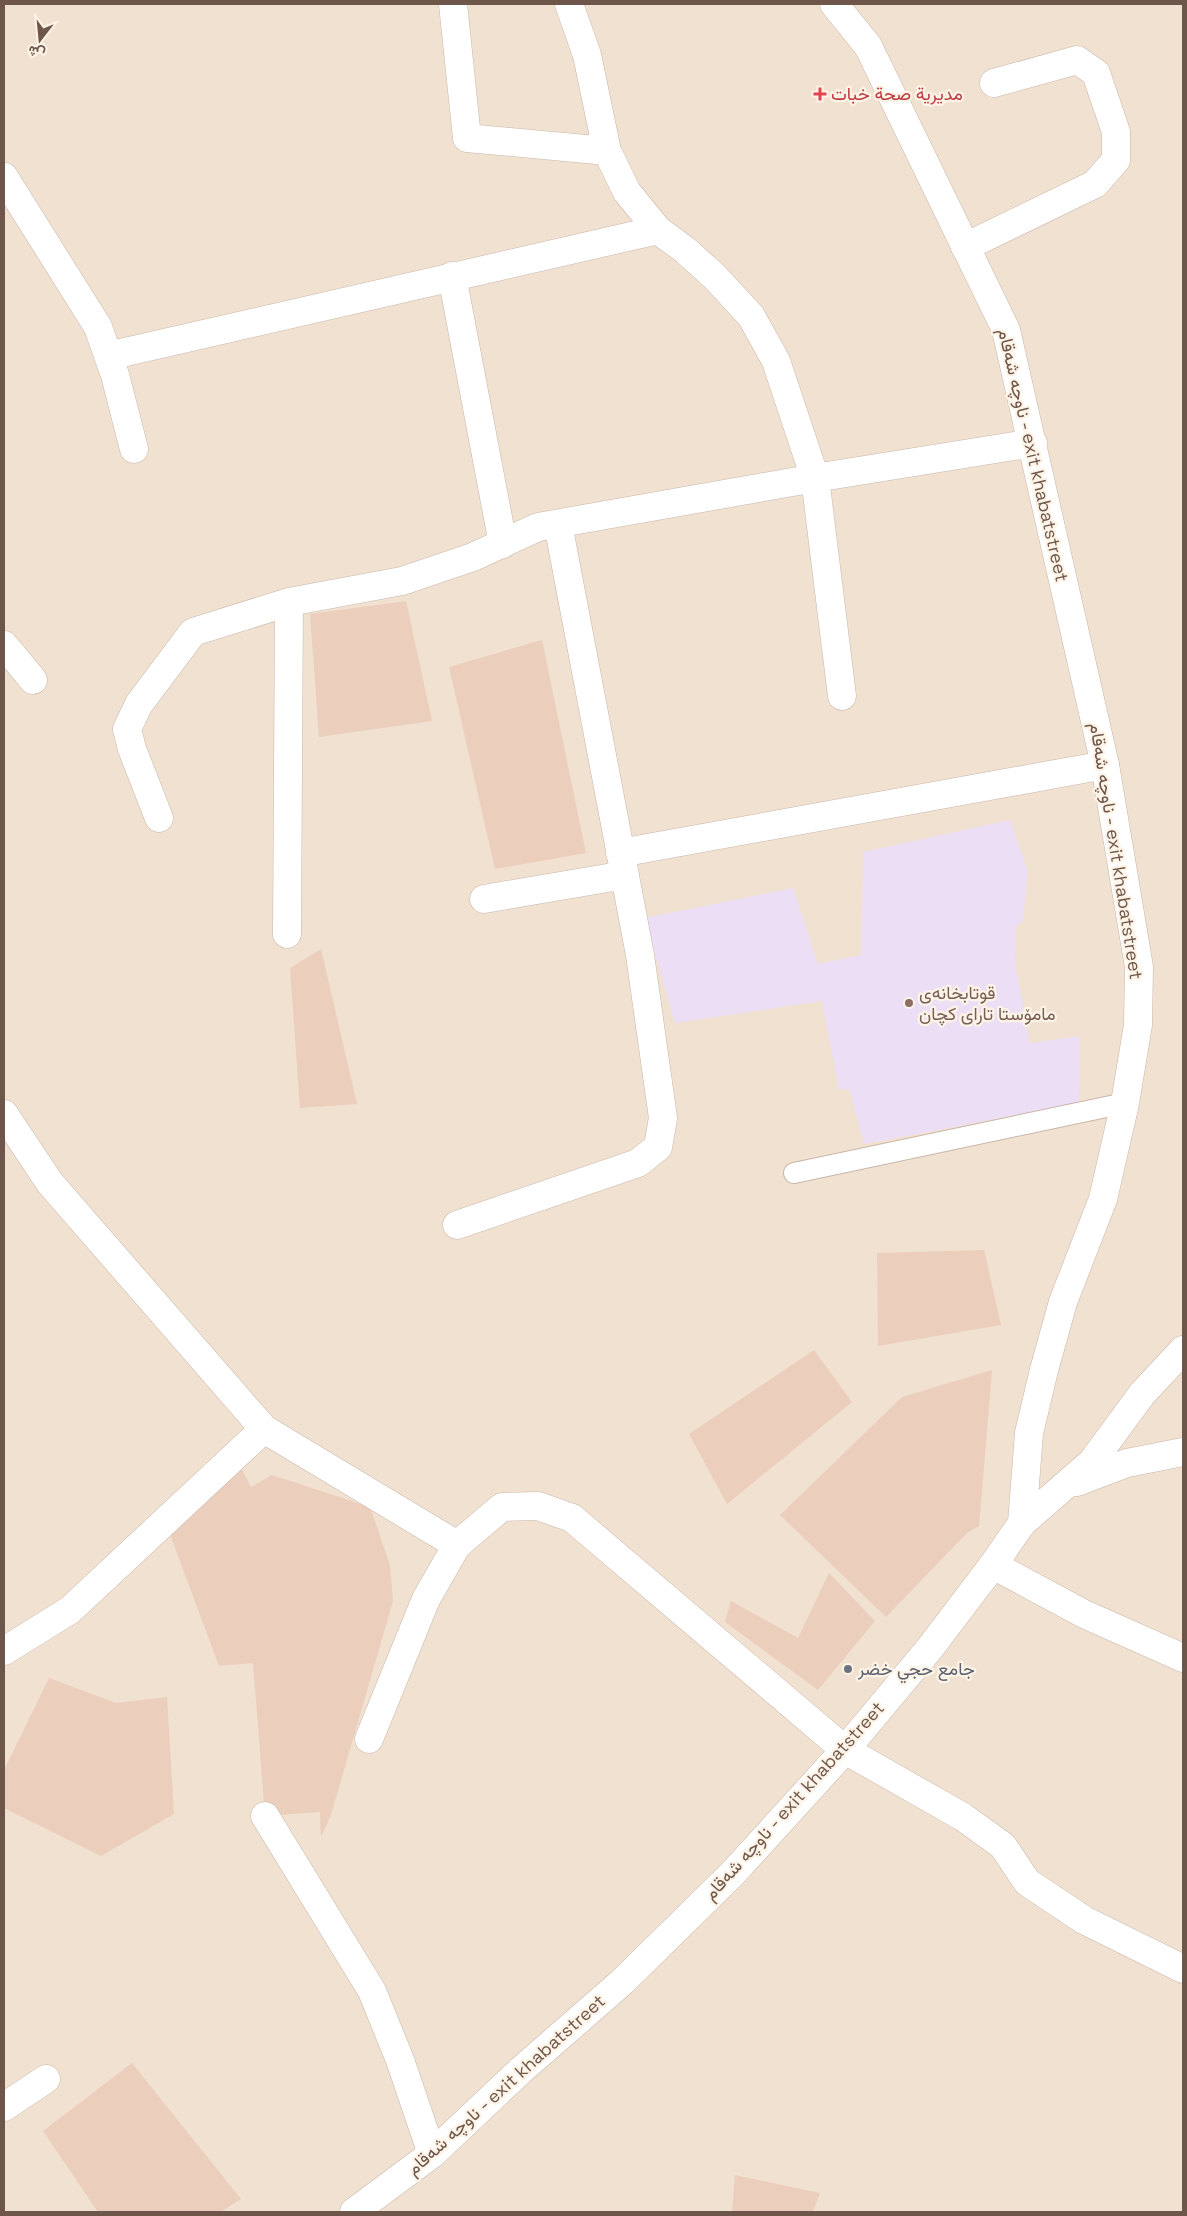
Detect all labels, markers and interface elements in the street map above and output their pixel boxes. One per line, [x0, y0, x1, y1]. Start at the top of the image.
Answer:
north arrow [15, 15, 65, 65]
text: ش [26, 41, 47, 63]
place label: مديرية صحة خبات [831, 82, 963, 105]
marker: مديرية صحة خبات [813, 87, 827, 101]
street label: ناوچە شەقام - exit khabatstreet [992, 326, 1074, 584]
street label: ناوچە شەقام - exit khabatstreet [1084, 721, 1148, 981]
place label: قوتابخانەی مامۆستا تارای کچان [919, 981, 1056, 1026]
marker: قوتابخانەی مامۆستا تارای کچان [903, 997, 915, 1009]
place label: جامع حجي خضر [857, 1657, 975, 1684]
marker: جامع حجي خضر [842, 1663, 854, 1675]
street label: ناوچە شەقام - exit khabatstreet [698, 1697, 890, 1905]
street label: ناوچە شەقام - exit khabatstreet [402, 1989, 610, 2181]

